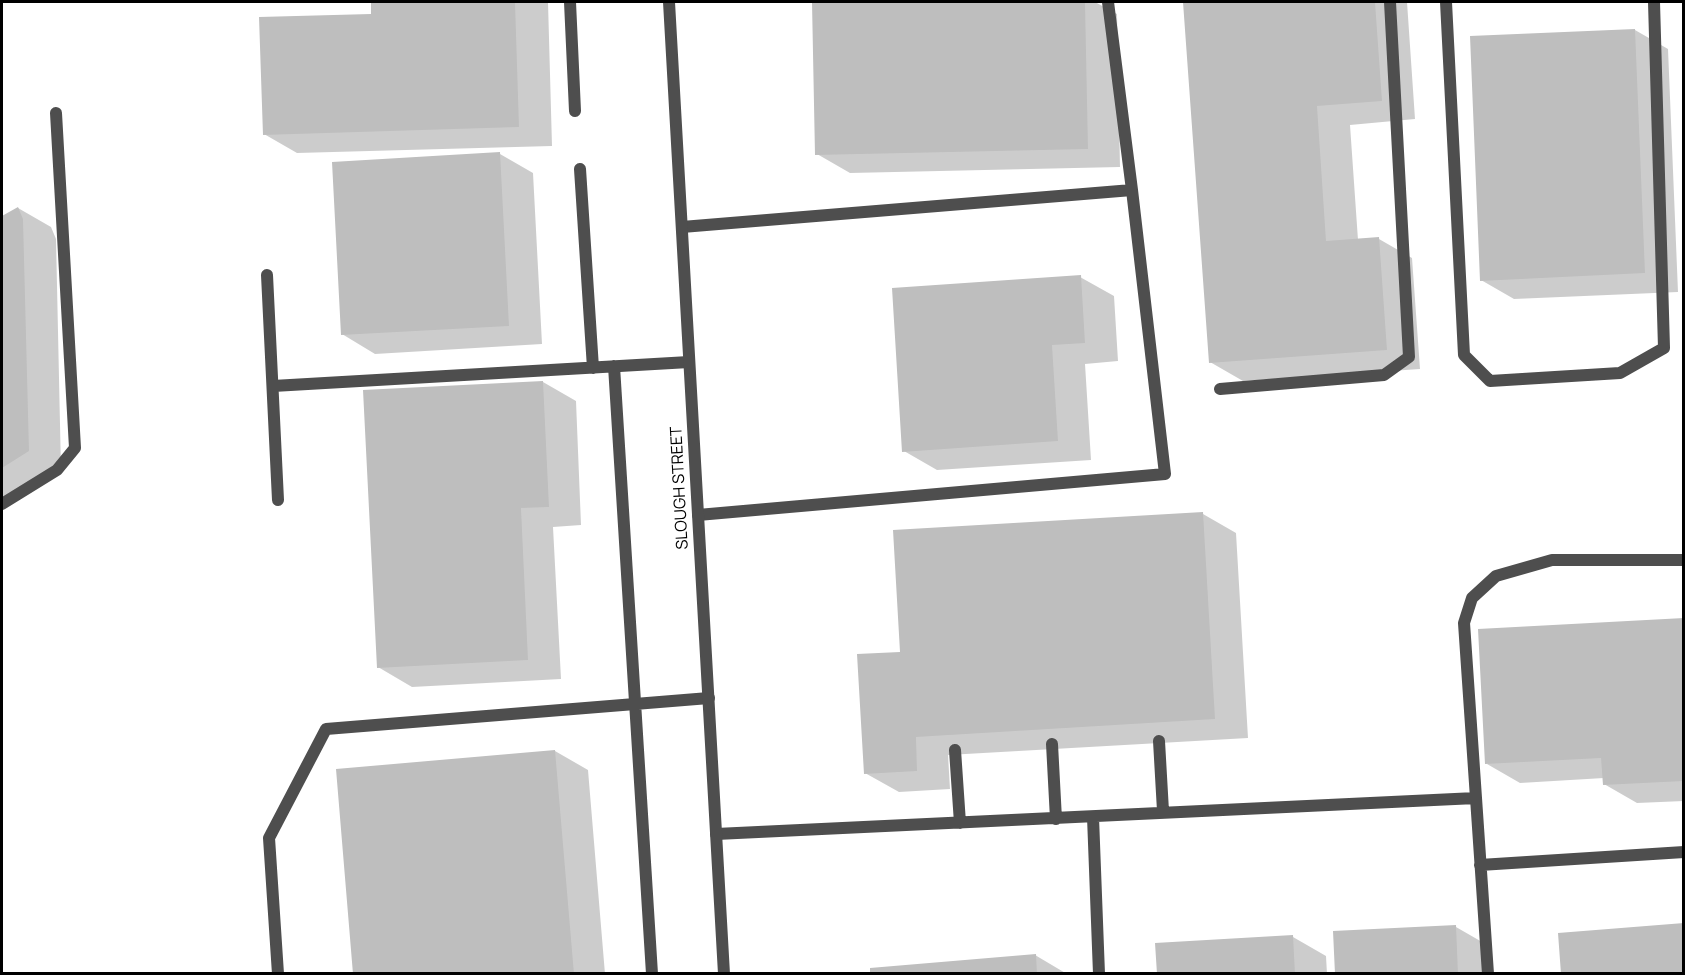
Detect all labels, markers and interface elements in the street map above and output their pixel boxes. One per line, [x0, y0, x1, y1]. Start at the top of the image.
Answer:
street label: SLOUGH STREET [667, 426, 693, 550]

